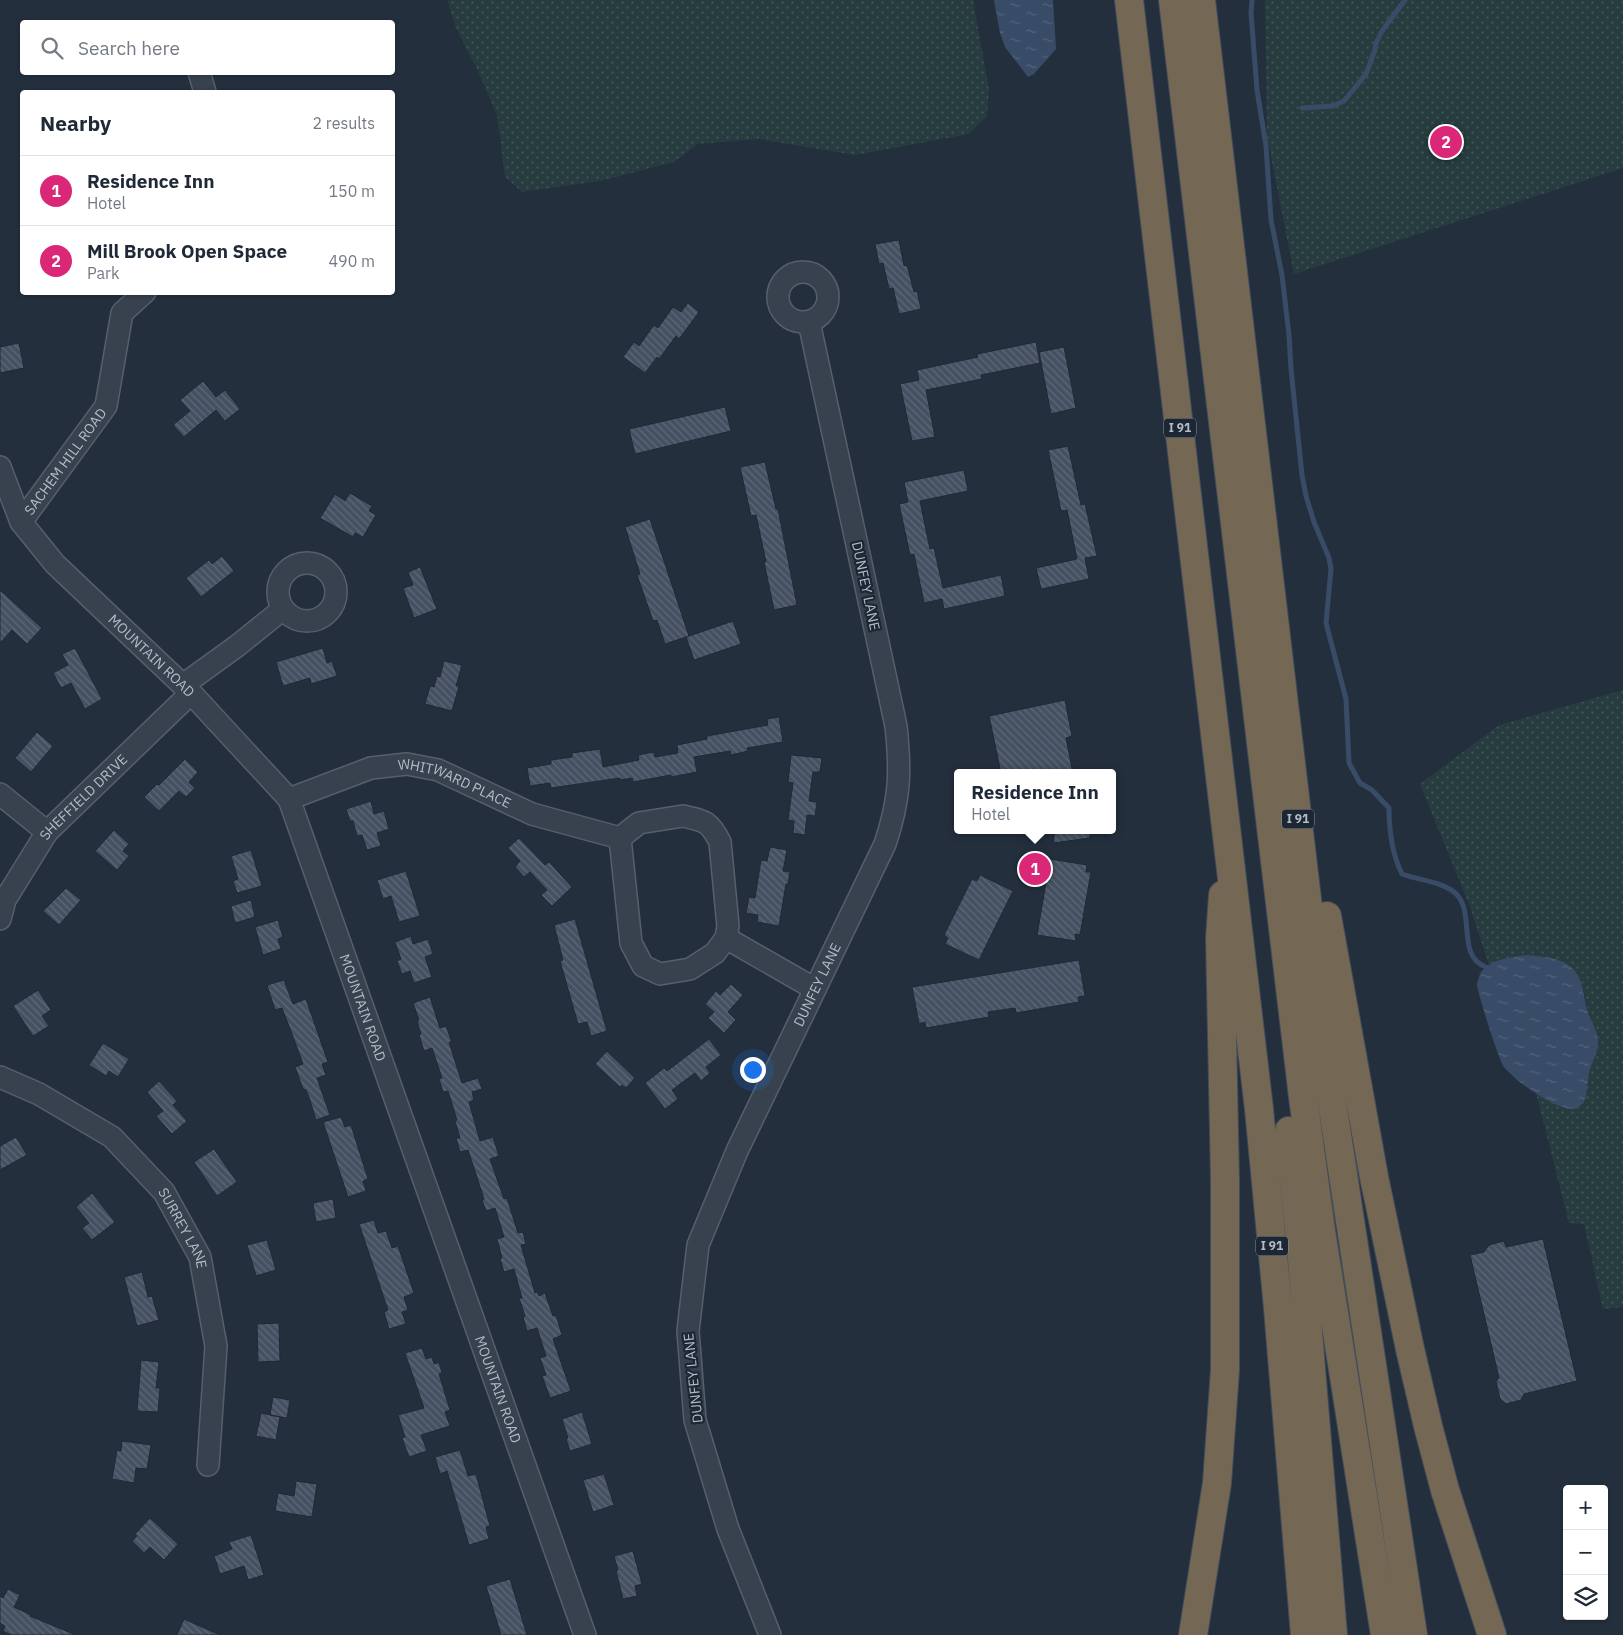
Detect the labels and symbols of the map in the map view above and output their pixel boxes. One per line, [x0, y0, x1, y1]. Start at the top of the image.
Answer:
pin: 2 [1430, 123, 1462, 161]
street label: SACHEM HILL ROAD [20, 404, 110, 519]
road number: I 91 [1164, 418, 1196, 438]
street label: DUNFEY LANE [848, 540, 884, 632]
street label: MOUNTAIN ROAD [105, 610, 199, 701]
street label: SHEFFIELD DRIVE [35, 750, 131, 843]
street label: WHITWARD PLACE [397, 755, 514, 812]
road number: I 91 [1282, 810, 1314, 829]
pin: 1 [1019, 850, 1051, 888]
street label: DUNFEY LANE [789, 940, 845, 1029]
street label: MOUNTAIN ROAD [336, 952, 390, 1064]
your location [740, 1057, 766, 1083]
street label: SURREY LANE [154, 1184, 211, 1270]
road number: I 91 [1256, 1236, 1288, 1256]
street label: DUNFEY LANE [679, 1332, 707, 1424]
street label: MOUNTAIN ROAD [471, 1333, 525, 1445]

